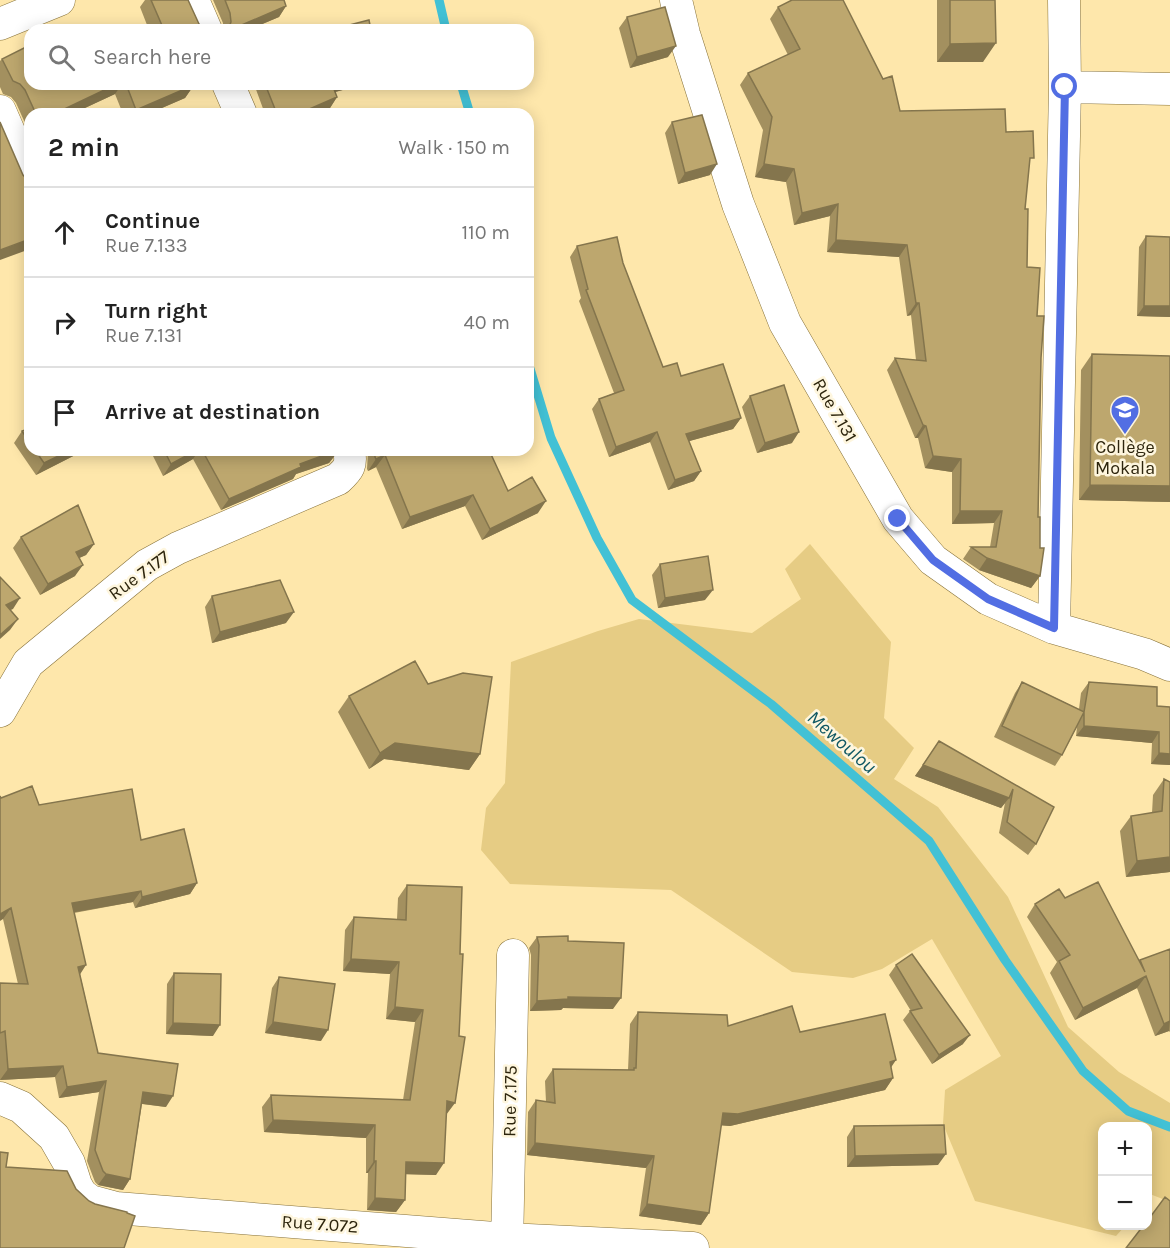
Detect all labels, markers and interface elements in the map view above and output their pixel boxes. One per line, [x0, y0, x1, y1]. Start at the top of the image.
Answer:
search box [24, 24, 534, 90]
icon: search [45, 41, 78, 74]
text: Search here [93, 44, 211, 70]
route start [1051, 73, 1077, 99]
text: 2 min [48, 132, 120, 163]
text: Walk · 150 m [399, 136, 510, 159]
text: Continue [105, 208, 200, 234]
icon: ahead [48, 216, 81, 249]
text: 110 m [461, 221, 510, 244]
text: Rue 7.133 [105, 234, 188, 257]
text: Turn right [105, 298, 208, 324]
icon: right [48, 306, 81, 339]
text: 40 m [464, 311, 510, 334]
text: Rue 7.131 [105, 324, 182, 347]
street label: Rue 7.131 [808, 374, 862, 446]
school or university icon: Collège Mokala [1109, 394, 1141, 436]
icon: arrive [48, 396, 81, 429]
text: Arrive at destination [105, 399, 320, 425]
place label: Collège Mokala [1095, 436, 1155, 479]
route end [884, 505, 910, 531]
street label: Rue 7.177 [104, 545, 174, 604]
water label: Mewoulou [803, 706, 881, 778]
street label: Rue 7.175 [498, 1065, 522, 1137]
map controls [1098, 1122, 1152, 1230]
button: + [1098, 1122, 1152, 1176]
button: − [1098, 1176, 1152, 1230]
street label: Rue 7.072 [281, 1210, 359, 1238]

